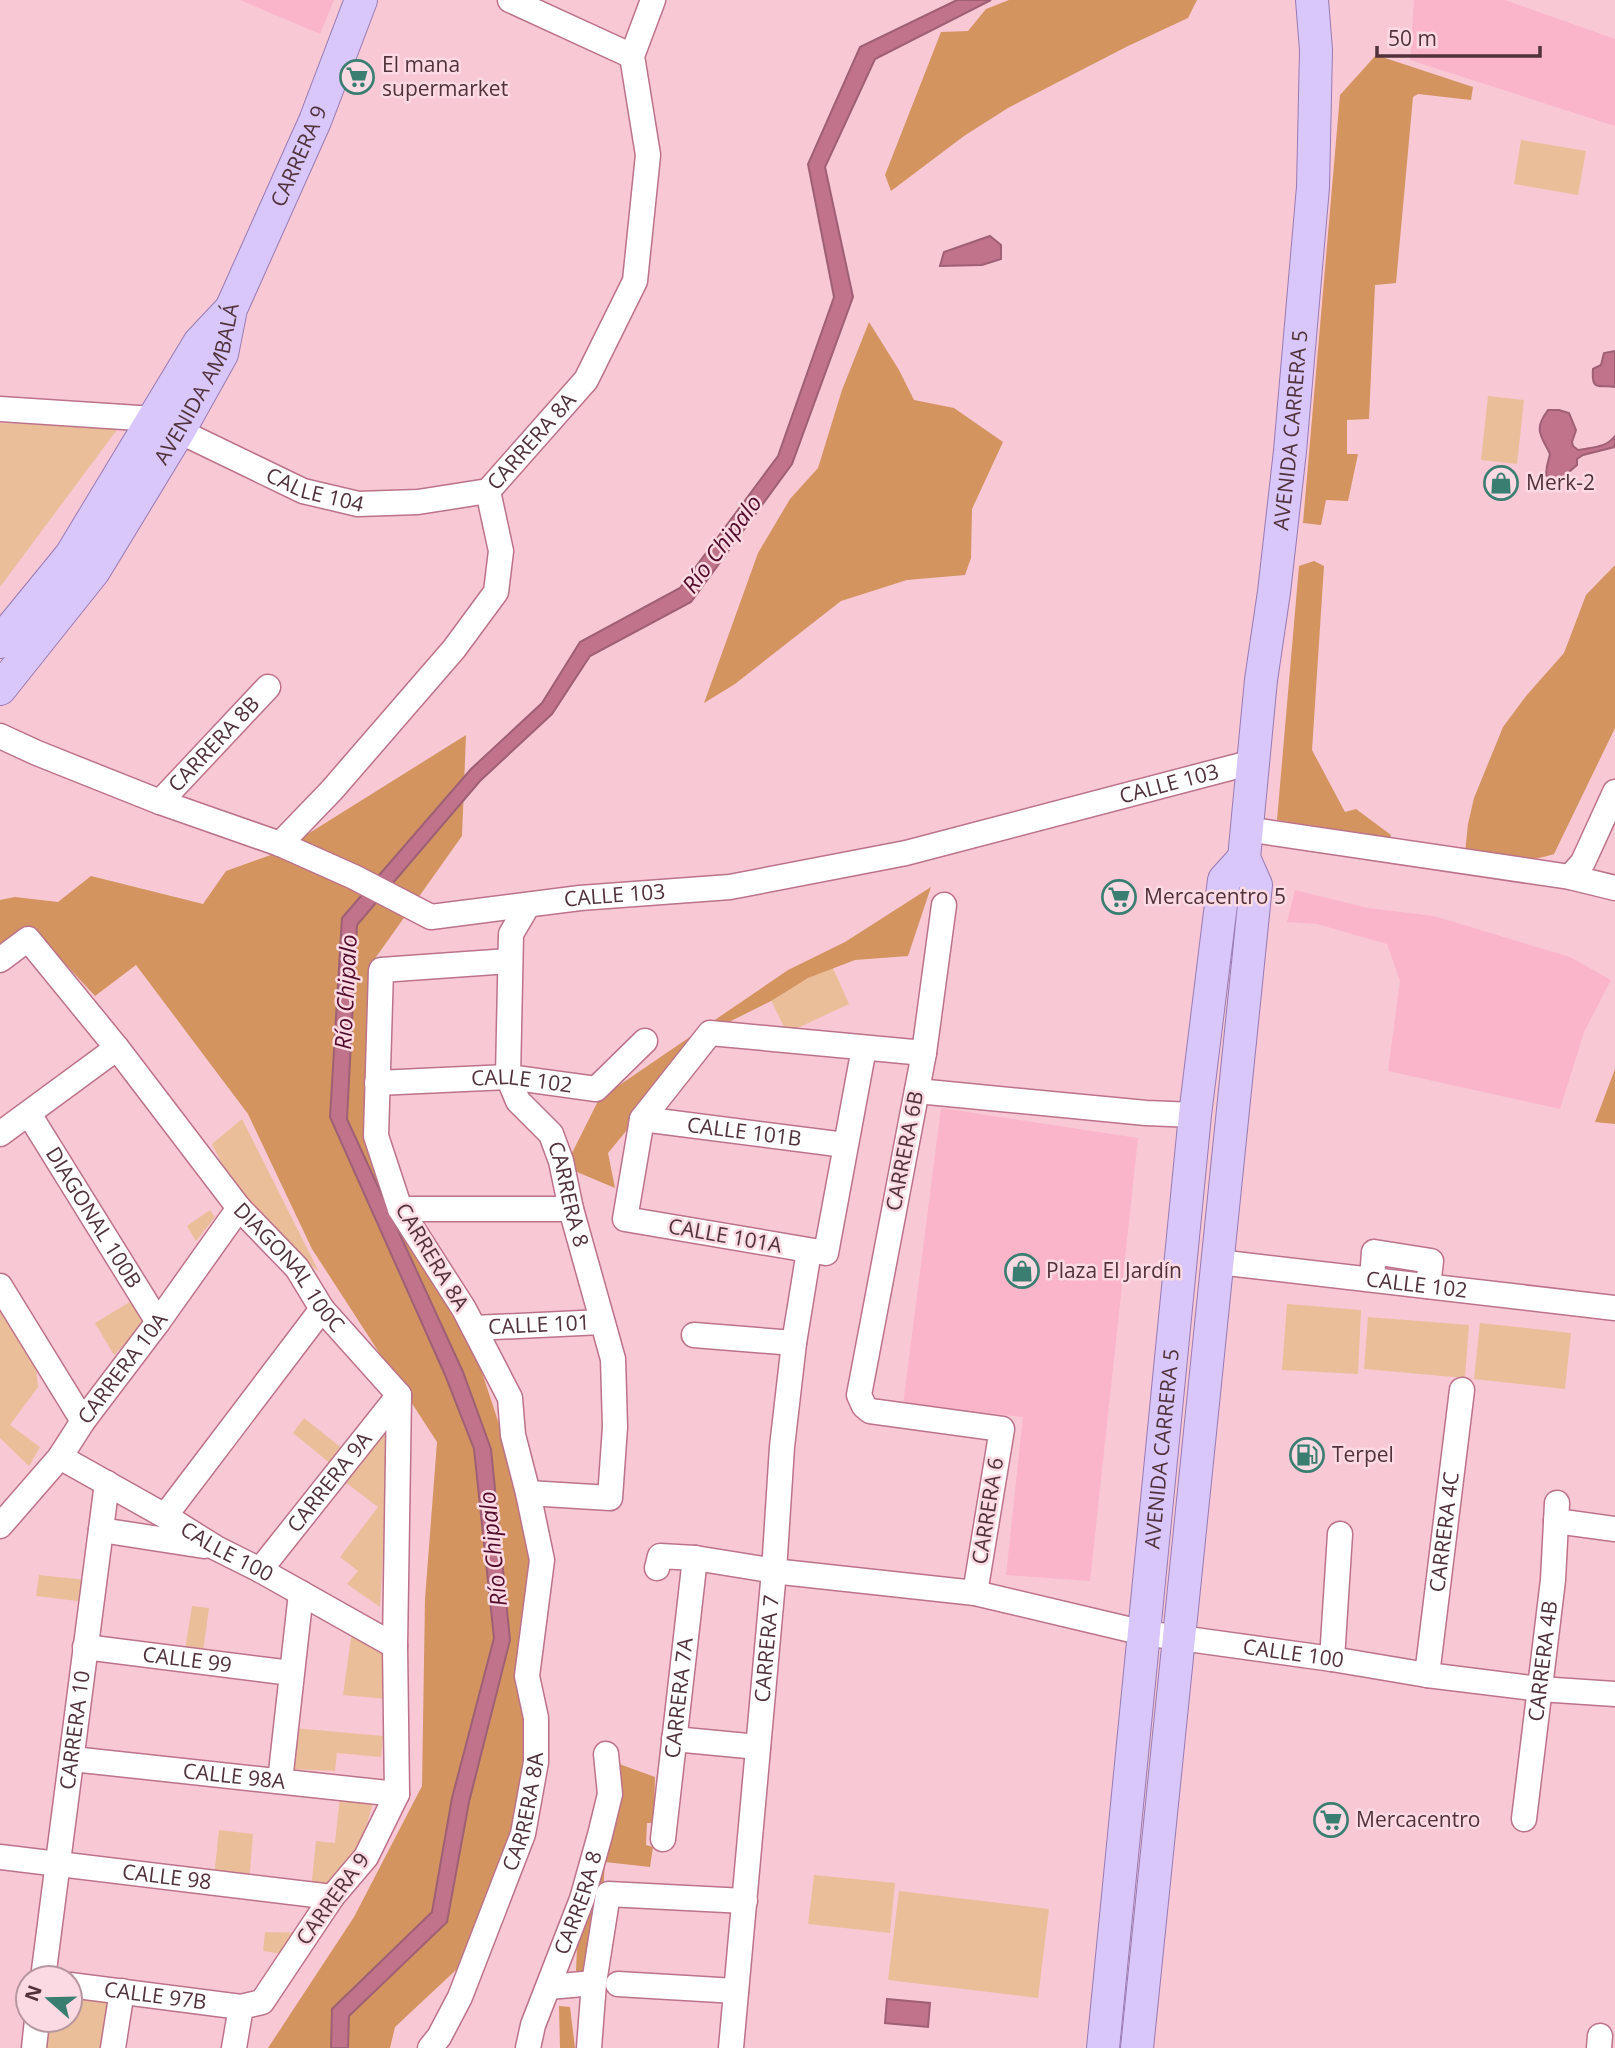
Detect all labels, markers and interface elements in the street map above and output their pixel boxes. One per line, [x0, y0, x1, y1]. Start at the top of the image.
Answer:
scale bar [1377, 14, 1540, 58]
text: 50 m [1388, 24, 1437, 52]
place label: El mana supermarket [382, 50, 508, 102]
supermarket icon: El mana supermarket [338, 58, 376, 96]
street label: CARRERA 9 [264, 101, 333, 211]
street label: AVENIDA AMBALÁ [147, 300, 245, 469]
street label: AVENIDA CARRERA 5 [1266, 329, 1313, 532]
street label: CARRERA 8A [480, 386, 582, 496]
street label: CALLE 104 [262, 460, 367, 518]
shop icon: Merk-2 [1482, 464, 1520, 502]
place label: Merk-2 [1526, 468, 1595, 496]
water label: Río Chipalo [674, 488, 769, 599]
street label: CARRERA 8B [162, 690, 265, 798]
street label: CALLE 103 [1116, 757, 1222, 809]
street label: CALLE 103 [562, 877, 666, 913]
supermarket icon: Mercacentro 5 [1100, 878, 1138, 916]
place label: Mercacentro 5 [1144, 882, 1286, 910]
water label: Río Chipalo [326, 933, 364, 1050]
street label: CALLE 102 [470, 1062, 574, 1099]
street label: CARRERA 6B [879, 1089, 929, 1213]
street label: CALLE 101B [685, 1110, 803, 1152]
street label: CARRERA 8 [542, 1137, 596, 1250]
street label: DIAGONAL 100B [40, 1141, 149, 1293]
street label: DIAGONAL 100C [228, 1196, 351, 1338]
street label: CARRERA 8A [390, 1197, 476, 1316]
street label: CALLE 101A [666, 1211, 785, 1259]
shop icon: Plaza El Jardín [1003, 1252, 1041, 1290]
place label: Plaza El Jardín [1046, 1256, 1182, 1284]
street label: CALLE 102 [1365, 1264, 1469, 1304]
street label: CARRERA 10A [71, 1306, 174, 1429]
street label: CALLE 101 [487, 1308, 590, 1340]
street label: AVENIDA CARRERA 5 [1137, 1347, 1185, 1550]
street label: CARRERA 9A [280, 1425, 378, 1538]
fuel station icon: Terpel [1288, 1436, 1326, 1474]
place label: Terpel [1332, 1440, 1394, 1468]
street label: CARRERA 6 [965, 1455, 1009, 1566]
street label: CARRERA 4C [1422, 1470, 1465, 1594]
water label: Río Chipalo [470, 1490, 514, 1608]
street label: CALLE 100 [176, 1514, 279, 1588]
street label: CARRERA 7 [747, 1594, 785, 1703]
street label: CARRERA 4B [1521, 1599, 1563, 1723]
street label: CALLE 100 [1241, 1632, 1346, 1674]
street label: CARRERA 7A [657, 1635, 699, 1760]
street label: CALLE 99 [141, 1639, 234, 1678]
street label: CARRERA 10 [52, 1669, 96, 1791]
street label: CARRERA 8A [495, 1752, 549, 1875]
street label: CALLE 98A [182, 1756, 288, 1795]
supermarket icon: Mercacentro [1312, 1801, 1350, 1839]
place label: Mercacentro [1356, 1805, 1480, 1833]
street label: CARRERA 9 [289, 1847, 375, 1950]
street label: CARRERA 8 [547, 1848, 608, 1958]
street label: CALLE 98 [121, 1857, 213, 1895]
north arrow [14, 1964, 84, 2034]
street label: CALLE 97B [102, 1975, 208, 2015]
text: N [18, 1981, 48, 2005]

